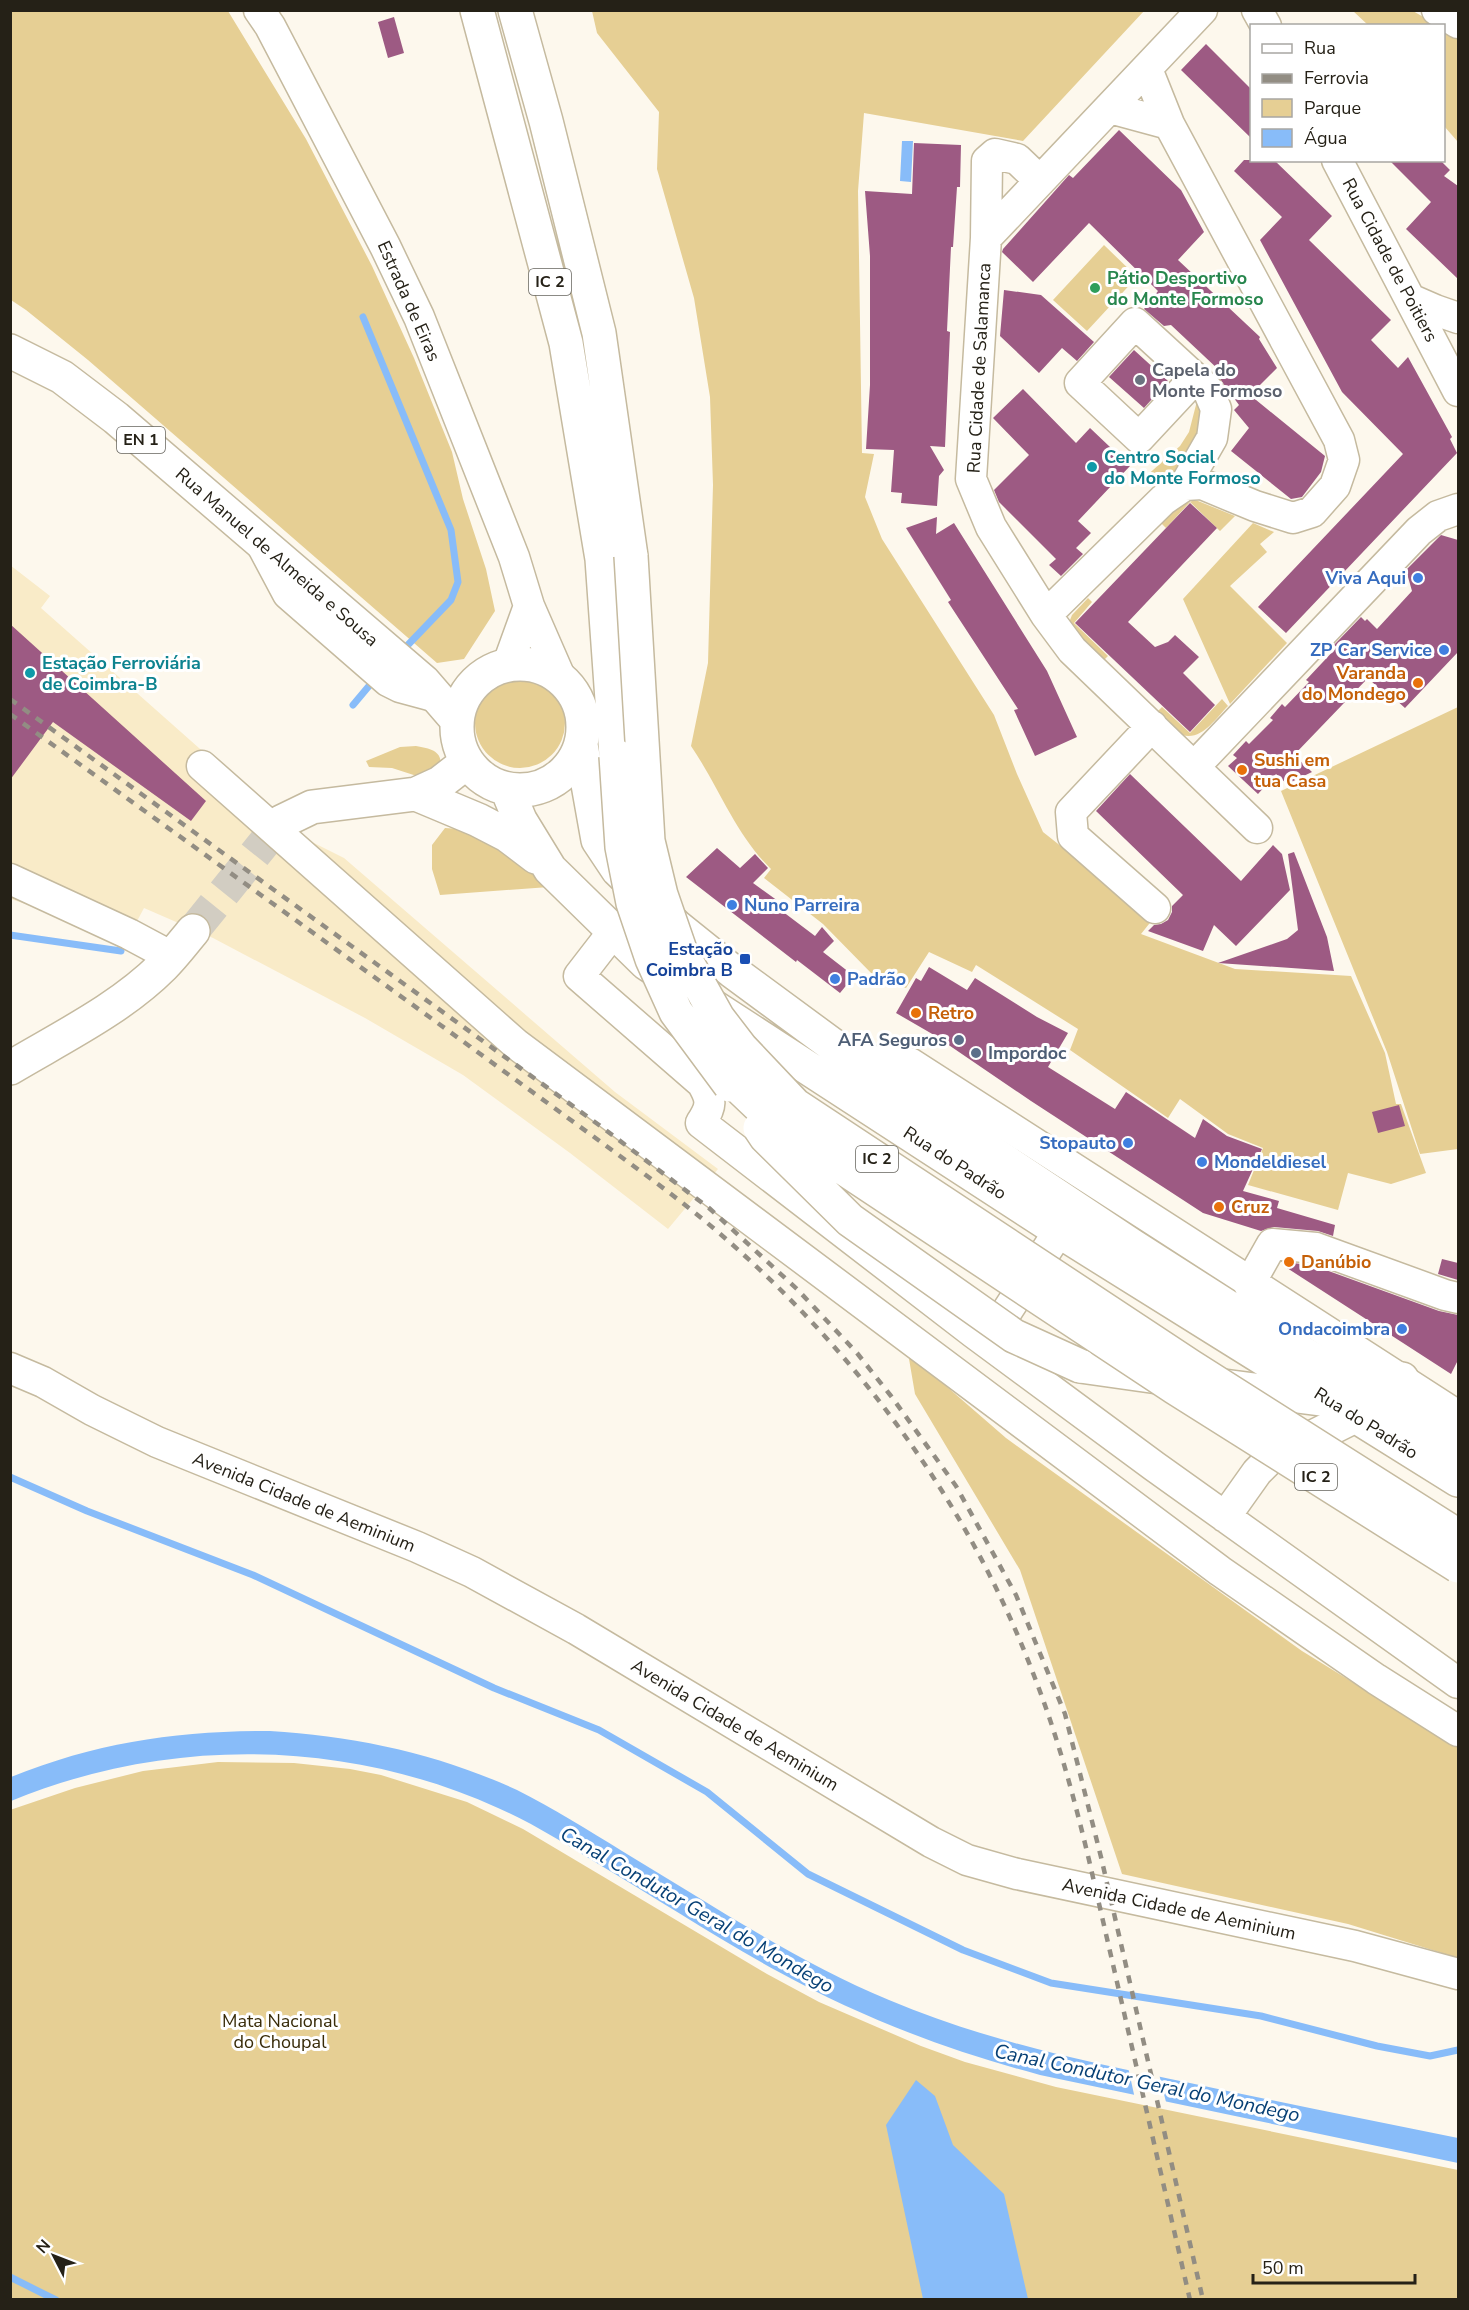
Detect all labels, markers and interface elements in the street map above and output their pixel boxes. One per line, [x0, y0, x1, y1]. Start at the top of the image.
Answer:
legend [1250, 24, 1445, 162]
text: Rua [1304, 36, 1336, 60]
text: Ferrovia [1304, 66, 1369, 90]
text: Parque [1304, 96, 1361, 120]
text: Água [1304, 126, 1347, 150]
street label: Rua Cidade de Poitiers [1337, 174, 1443, 346]
street label: Estrada de Eiras [372, 237, 446, 365]
street label: Rua Cidade de Salamanca [962, 262, 996, 474]
place label: Pátio Desportivo do Monte Formoso [1107, 266, 1264, 311]
road number: IC 2 [529, 269, 571, 295]
marker: Pátio Desportivo do Monte Formoso [1088, 281, 1102, 295]
place label: Capela do Monte Formoso [1152, 358, 1282, 403]
marker: Capela do Monte Formoso [1133, 373, 1147, 387]
road number: EN 1 [117, 427, 165, 453]
place label: Centro Social do Monte Formoso [1104, 445, 1261, 490]
marker: Centro Social do Monte Formoso [1085, 460, 1099, 474]
street label: Rua Manuel de Almeida e Sousa [170, 462, 384, 652]
place label: Viva Aqui [1324, 566, 1406, 590]
marker: Viva Aqui [1411, 571, 1425, 585]
place label: ZP Car Service [1310, 638, 1432, 662]
marker: ZP Car Service [1437, 643, 1451, 657]
place label: Estação Ferroviária de Coimbra-B [42, 651, 201, 696]
place label: Varanda do Mondego [1302, 661, 1406, 706]
marker: Estação Ferroviária de Coimbra-B [23, 666, 37, 680]
marker: Varanda do Mondego [1411, 676, 1425, 690]
place label: Sushi em tua Casa [1254, 748, 1330, 793]
marker: Sushi em tua Casa [1235, 763, 1249, 777]
place label: Nuno Parreira [744, 893, 860, 917]
marker: Nuno Parreira [725, 898, 739, 912]
place label: Estação Coimbra B [646, 937, 733, 982]
marker: Estação Coimbra B [738, 952, 752, 966]
place label: Padrão [847, 967, 906, 991]
marker: Padrão [828, 972, 842, 986]
place label: Retro [928, 1001, 974, 1025]
marker: Retro [909, 1006, 923, 1020]
place label: AFA Seguros [838, 1028, 947, 1052]
marker: AFA Seguros [952, 1033, 966, 1047]
place label: Impordoc [988, 1041, 1067, 1065]
marker: Impordoc [969, 1046, 983, 1060]
street label: Rua do Padrão [899, 1121, 1011, 1205]
place label: Stopauto [1039, 1131, 1116, 1155]
marker: Stopauto [1121, 1136, 1135, 1150]
road number: IC 2 [856, 1146, 898, 1172]
place label: Mondeldiesel [1214, 1150, 1326, 1174]
marker: Mondeldiesel [1195, 1155, 1209, 1169]
place label: Cruz [1231, 1195, 1270, 1219]
marker: Cruz [1212, 1200, 1226, 1214]
place label: Danúbio [1301, 1250, 1371, 1274]
marker: Danúbio [1282, 1255, 1296, 1269]
place label: Ondacoimbra [1278, 1317, 1390, 1341]
marker: Ondacoimbra [1395, 1322, 1409, 1336]
street label: Rua do Padrão [1309, 1381, 1423, 1465]
street label: Avenida Cidade de Aeminium [189, 1446, 419, 1558]
road number: IC 2 [1295, 1464, 1337, 1490]
street label: Avenida Cidade de Aeminium [627, 1653, 843, 1797]
water label: Canal Condutor Geral do Mondego [555, 1820, 839, 2000]
street label: Avenida Cidade de Aeminium [1060, 1872, 1298, 1946]
park label: Mata Nacional do Choupal [222, 2009, 339, 2054]
water label: Canal Condutor Geral do Mondego [992, 2037, 1302, 2129]
north arrow [24, 2226, 84, 2286]
text: N [31, 2235, 56, 2258]
scale bar [1253, 2247, 1415, 2285]
text: 50 m [1262, 2256, 1304, 2280]

